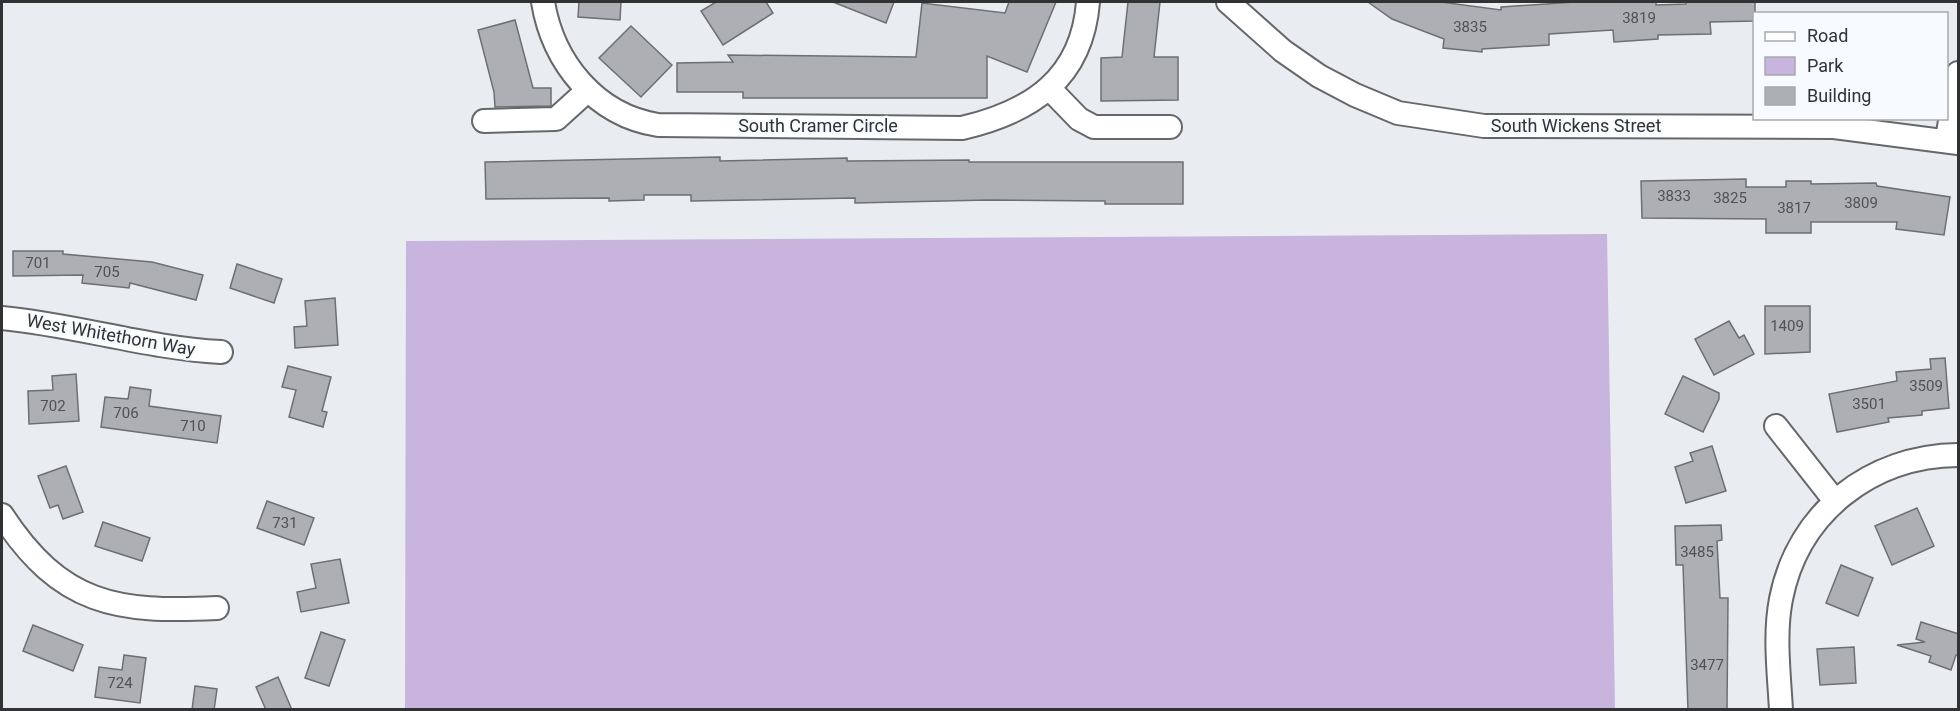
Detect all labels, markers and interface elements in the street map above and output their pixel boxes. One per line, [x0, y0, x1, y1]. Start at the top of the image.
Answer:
house number: 3819 [1622, 9, 1656, 27]
legend [1753, 12, 1948, 120]
house number: 3835 [1453, 18, 1487, 36]
text: Road [1807, 25, 1848, 46]
text: Park [1807, 55, 1844, 76]
text: Building [1807, 85, 1871, 106]
street label: South Cramer Circle [738, 115, 898, 136]
street label: South Wickens Street [1491, 115, 1661, 136]
house number: 3833 [1657, 187, 1691, 205]
house number: 3825 [1713, 189, 1747, 207]
house number: 3809 [1844, 194, 1878, 212]
house number: 3817 [1777, 199, 1811, 217]
house number: 701 [25, 254, 51, 272]
house number: 705 [94, 263, 120, 281]
street label: West Whitethorn Way [25, 309, 198, 360]
house number: 1409 [1770, 317, 1804, 335]
house number: 3509 [1909, 377, 1943, 395]
house number: 3501 [1852, 395, 1886, 413]
house number: 702 [40, 397, 66, 415]
house number: 706 [113, 404, 139, 422]
house number: 710 [180, 417, 206, 435]
house number: 731 [272, 514, 298, 532]
house number: 3485 [1680, 543, 1714, 561]
house number: 3477 [1690, 656, 1724, 674]
house number: 724 [107, 674, 133, 692]

